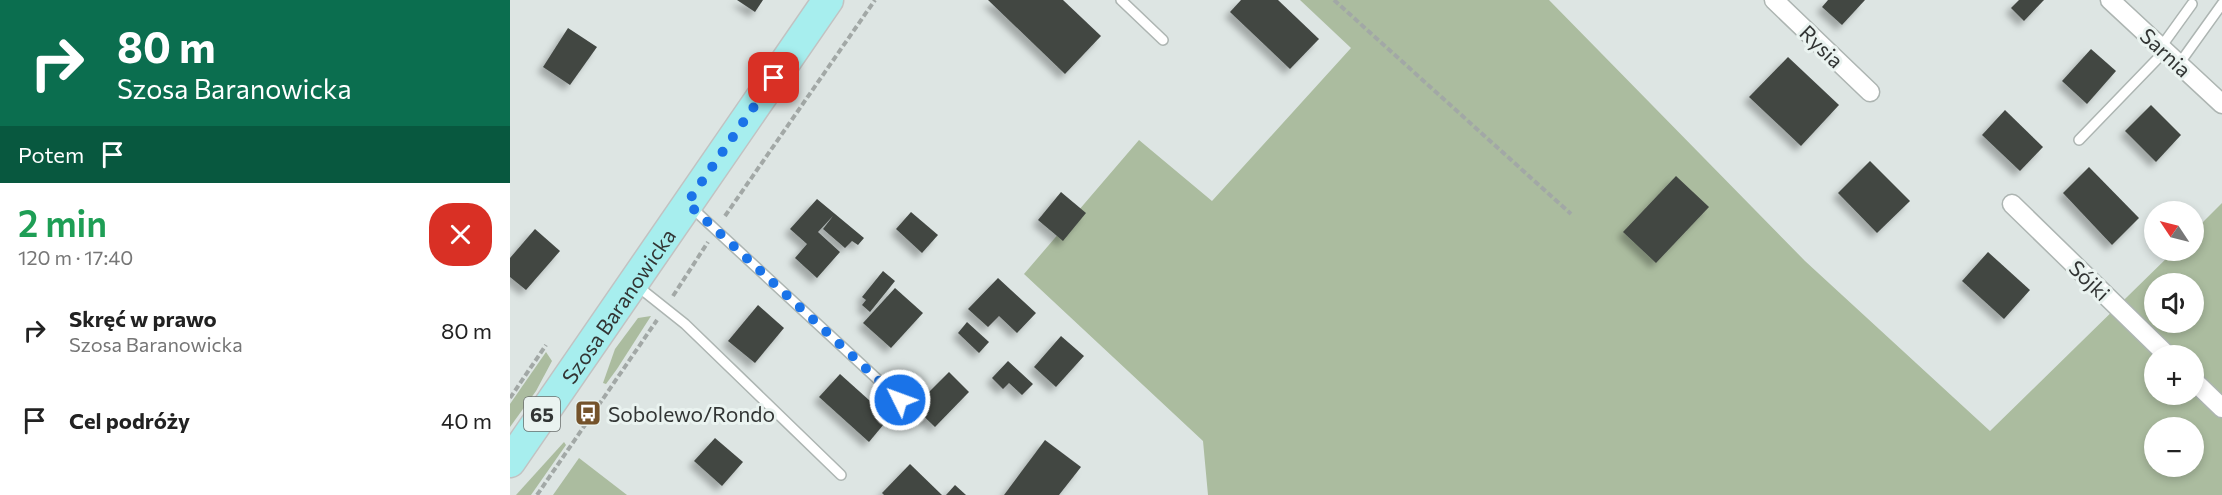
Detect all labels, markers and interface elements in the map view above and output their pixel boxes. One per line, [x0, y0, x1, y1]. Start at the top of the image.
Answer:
street label: Rysia [1795, 19, 1849, 73]
text: 80 m [117, 20, 216, 72]
street label: Sarnia [2135, 22, 2197, 82]
icon: right [18, 24, 96, 102]
pin [748, 52, 799, 103]
icon: arrive [757, 61, 790, 94]
text: Szosa Baranowicka [117, 72, 352, 105]
icon: arrive [96, 138, 129, 171]
text: Potem [18, 141, 84, 168]
text: 2 min [18, 200, 107, 244]
north arrow [2144, 201, 2204, 261]
map controls [2144, 201, 2204, 477]
button: close [429, 203, 492, 266]
street label: Szosa Baranowicka [556, 223, 680, 388]
text: 120 m · 17:40 [18, 245, 133, 269]
street label: Sójki [2064, 255, 2116, 305]
button: sound [2144, 273, 2204, 333]
text: Skręć w prawo [69, 305, 217, 332]
icon: right [18, 314, 51, 347]
text: 80 m [441, 317, 492, 344]
text: Szosa Baranowicka [69, 332, 243, 356]
button: + [2144, 345, 2204, 405]
position arrow [868, 368, 932, 432]
road number: 65 [524, 397, 560, 431]
bus stop icon: Sobolewo/Rondo [573, 398, 603, 428]
place label: Sobolewo/Rondo [608, 401, 775, 426]
icon: arrive [18, 404, 51, 437]
text: Cel podróży [69, 407, 190, 434]
text: 40 m [441, 407, 492, 434]
button: − [2144, 417, 2204, 477]

